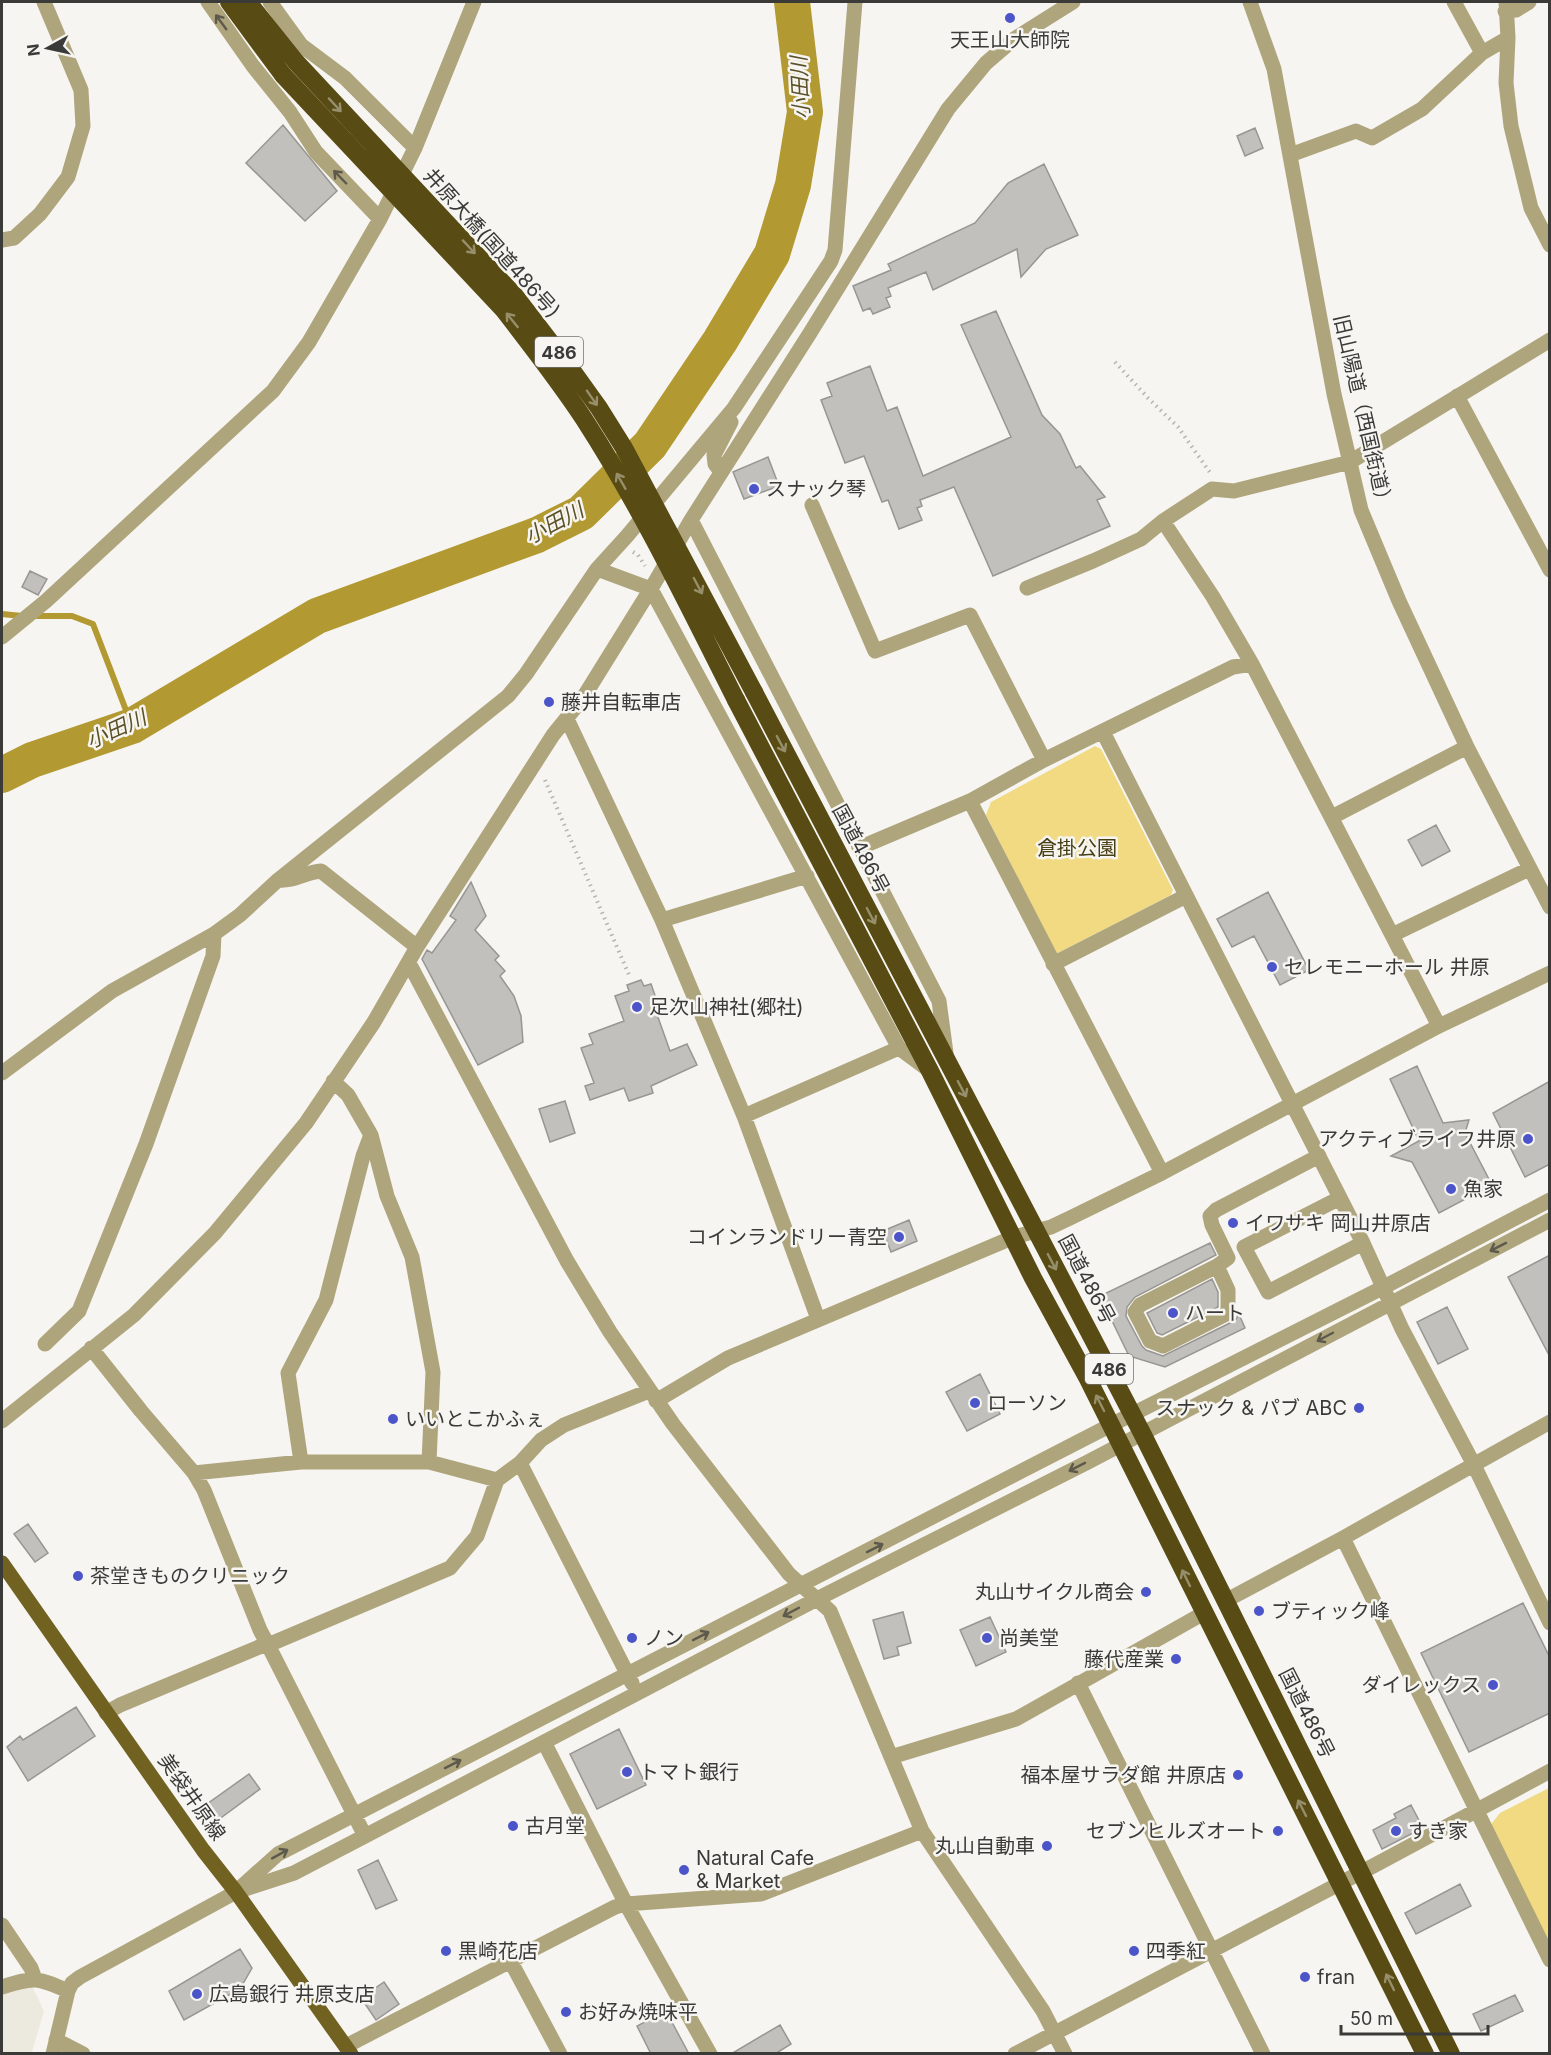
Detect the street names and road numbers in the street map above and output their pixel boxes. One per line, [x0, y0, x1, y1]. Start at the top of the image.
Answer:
street label: 井原大橋(国道486号) [419, 164, 565, 322]
street label: 旧山陽道（西国街道） [1329, 312, 1397, 512]
road number: 486 [535, 337, 583, 367]
street label: 国道486号 [827, 800, 895, 898]
street label: 国道486号 [1053, 1230, 1121, 1328]
road number: 486 [1085, 1354, 1133, 1384]
street label: 国道486号 [1274, 1664, 1340, 1762]
street label: 美袋井原線 [153, 1749, 231, 1845]

